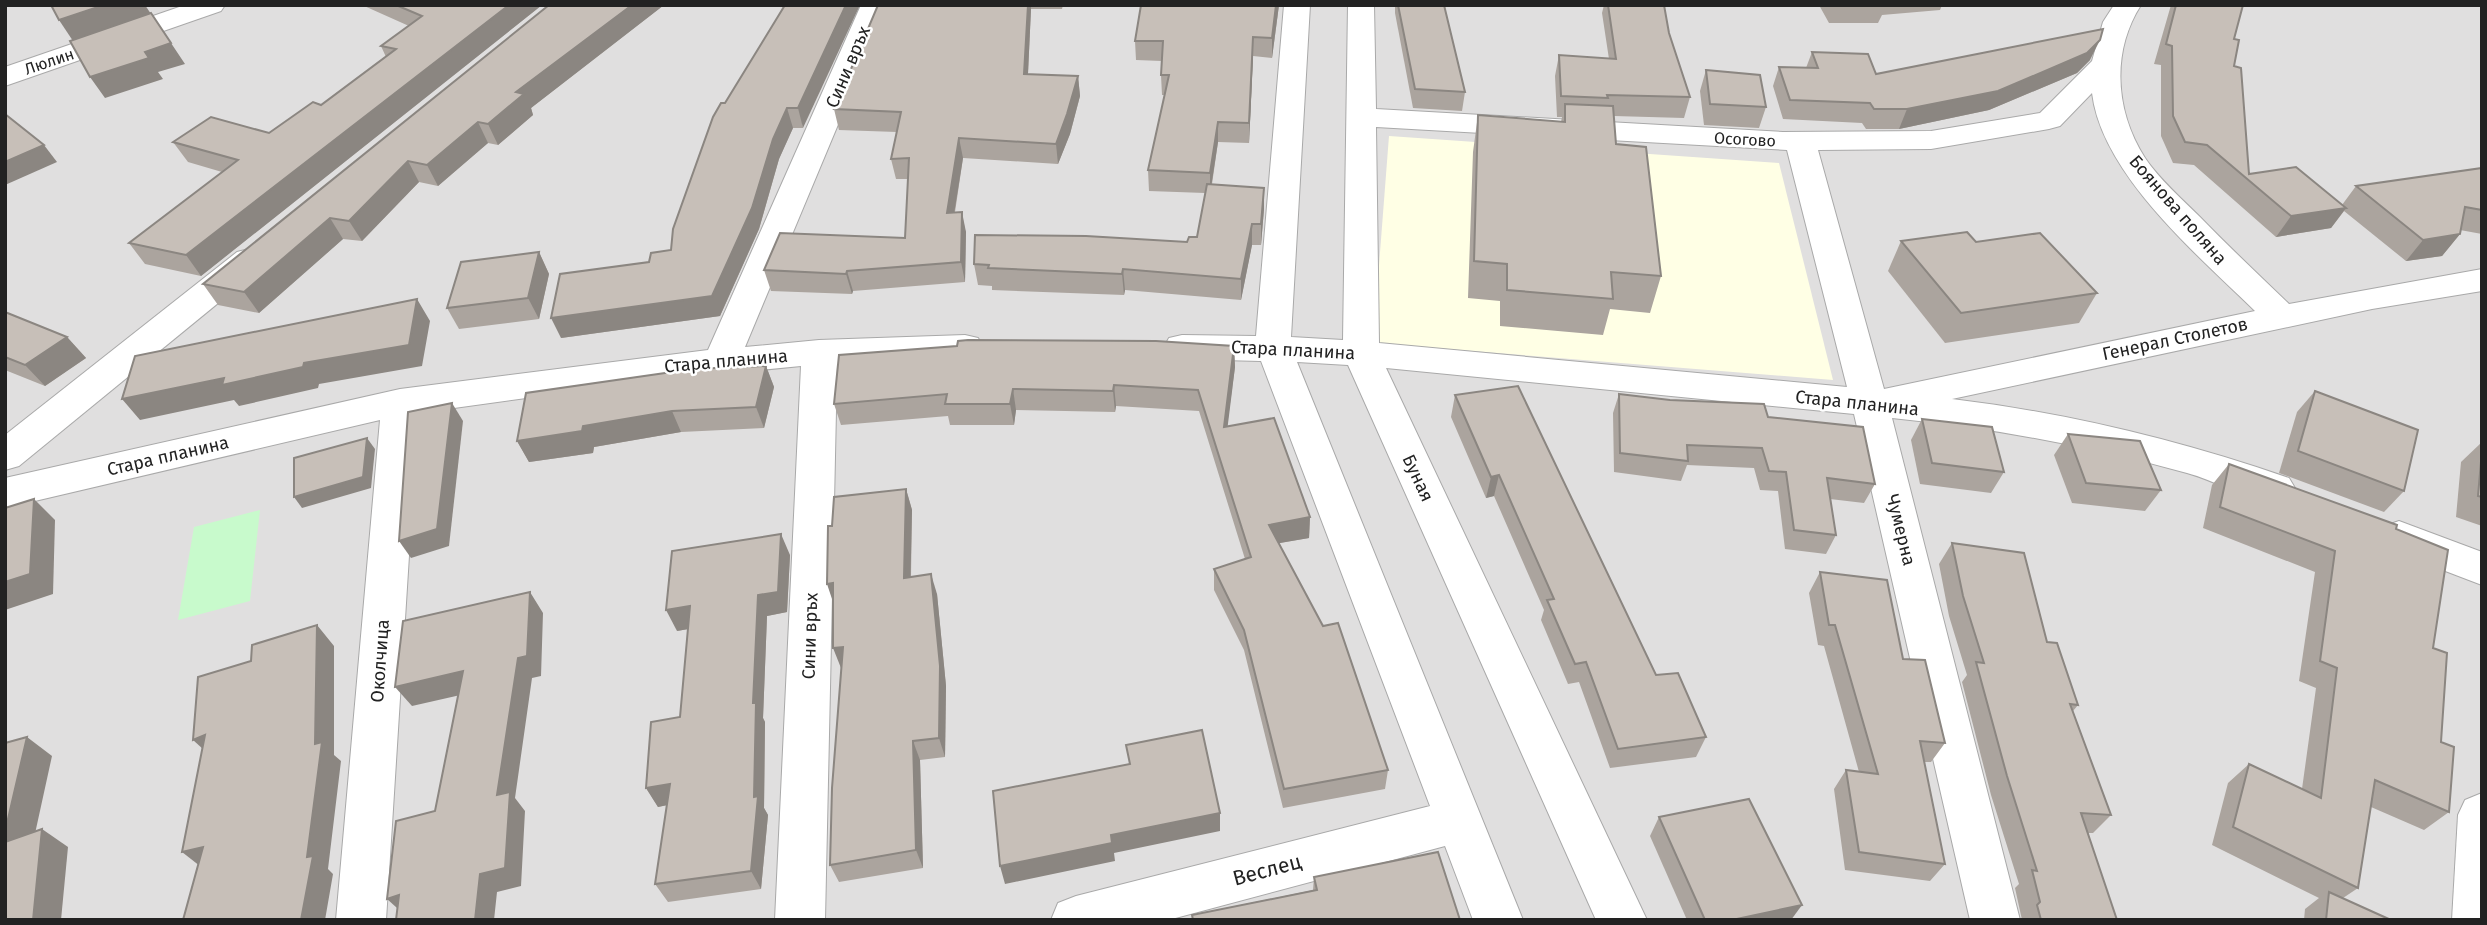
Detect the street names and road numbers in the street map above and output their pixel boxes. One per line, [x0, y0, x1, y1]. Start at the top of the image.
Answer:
street label: Сини връх [821, 23, 875, 111]
street label: Люлин [22, 44, 76, 79]
street label: Осогово [1714, 128, 1776, 151]
street label: Боянова поляна [2124, 151, 2232, 269]
street label: Генерал Столетов [2100, 313, 2250, 365]
street label: Стара планина [1230, 336, 1356, 364]
street label: Стара планина [663, 345, 789, 377]
street label: Стара планина [1794, 386, 1920, 420]
street label: Стара планина [105, 431, 231, 481]
street label: Буная [1398, 451, 1438, 505]
street label: Чумерна [1882, 492, 1920, 568]
street label: Сини връх [797, 592, 823, 680]
street label: Околчица [366, 619, 394, 703]
street label: Веслец [1230, 848, 1304, 892]

